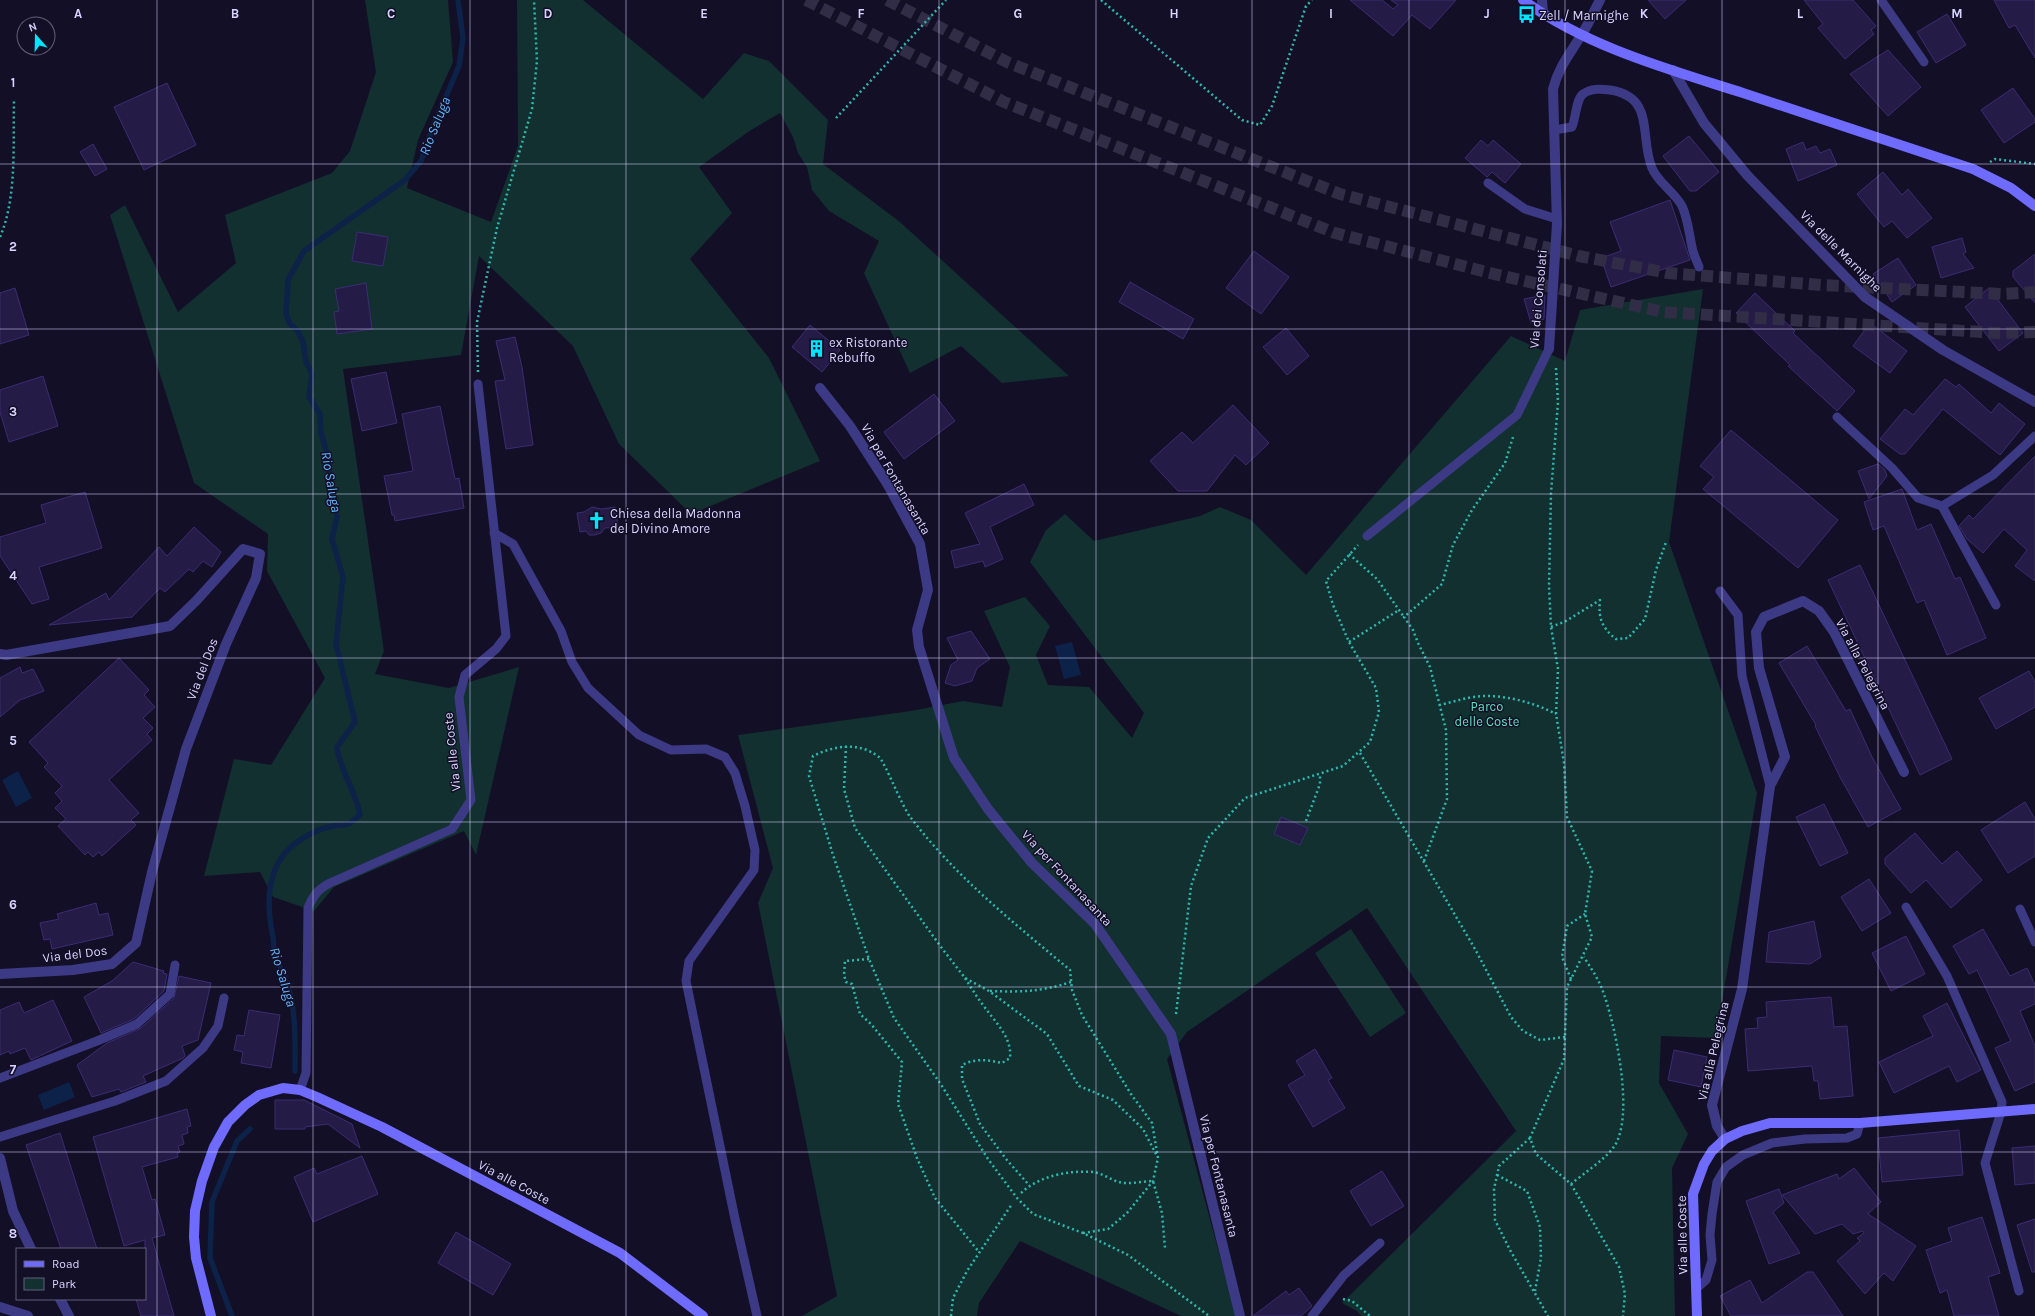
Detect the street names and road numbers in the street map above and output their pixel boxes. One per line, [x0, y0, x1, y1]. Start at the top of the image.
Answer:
street label: Via delle Marnighe [1797, 207, 1885, 295]
street label: Via dei Consolati [1526, 249, 1550, 349]
street label: Via per Fontanasanta [858, 421, 934, 537]
street label: Via alla Pelegrina [1833, 616, 1893, 712]
street label: Via del Dos [183, 636, 221, 702]
street label: Via alle Coste [440, 712, 464, 792]
street label: Via per Fontanasanta [1019, 827, 1115, 929]
street label: Via del Dos [42, 943, 108, 965]
street label: Via alla Pelegrina [1694, 1000, 1732, 1102]
street label: Via per Fontanasanta [1197, 1113, 1241, 1239]
street label: Via alle Coste [476, 1157, 553, 1207]
street label: Via alle Coste [1674, 1195, 1690, 1275]

